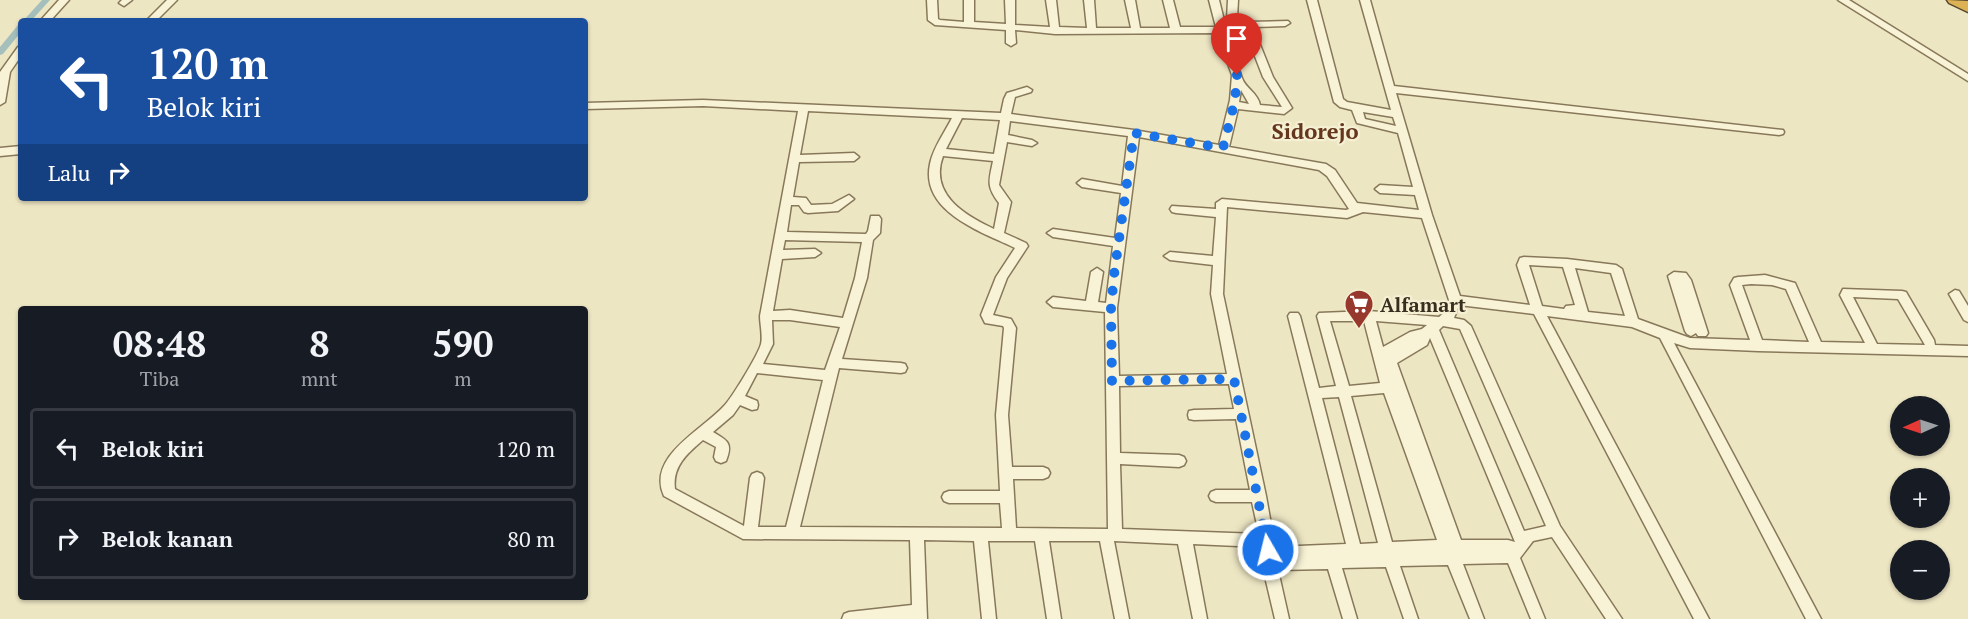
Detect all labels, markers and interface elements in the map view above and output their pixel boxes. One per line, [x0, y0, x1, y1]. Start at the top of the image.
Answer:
pin [1211, 13, 1262, 75]
icon: arrive [1220, 22, 1253, 55]
text: 120 m [147, 35, 268, 91]
icon: left [48, 42, 126, 120]
text: Belok kiri [147, 89, 261, 125]
district label: Sidorejo [1271, 116, 1359, 145]
icon: right [102, 156, 135, 189]
text: Lalu [48, 158, 90, 187]
supermarket icon: Alfamart [1343, 288, 1375, 330]
place label: Alfamart [1380, 291, 1466, 318]
text: 08:48 [113, 320, 206, 367]
text: 8 [309, 320, 330, 367]
text: 590 [432, 320, 493, 367]
text: Tiba [140, 365, 179, 392]
text: mnt [301, 365, 338, 392]
text: m [454, 365, 471, 392]
north arrow [1890, 396, 1950, 456]
map controls [1890, 396, 1950, 600]
icon: left [51, 432, 84, 465]
text: Belok kiri [102, 434, 204, 463]
text: 120 m [495, 434, 555, 463]
button: + [1890, 468, 1950, 528]
position arrow [1236, 518, 1300, 582]
icon: right [51, 522, 84, 555]
text: Belok kanan [102, 524, 233, 553]
text: 80 m [507, 524, 555, 553]
button: − [1890, 540, 1950, 600]

